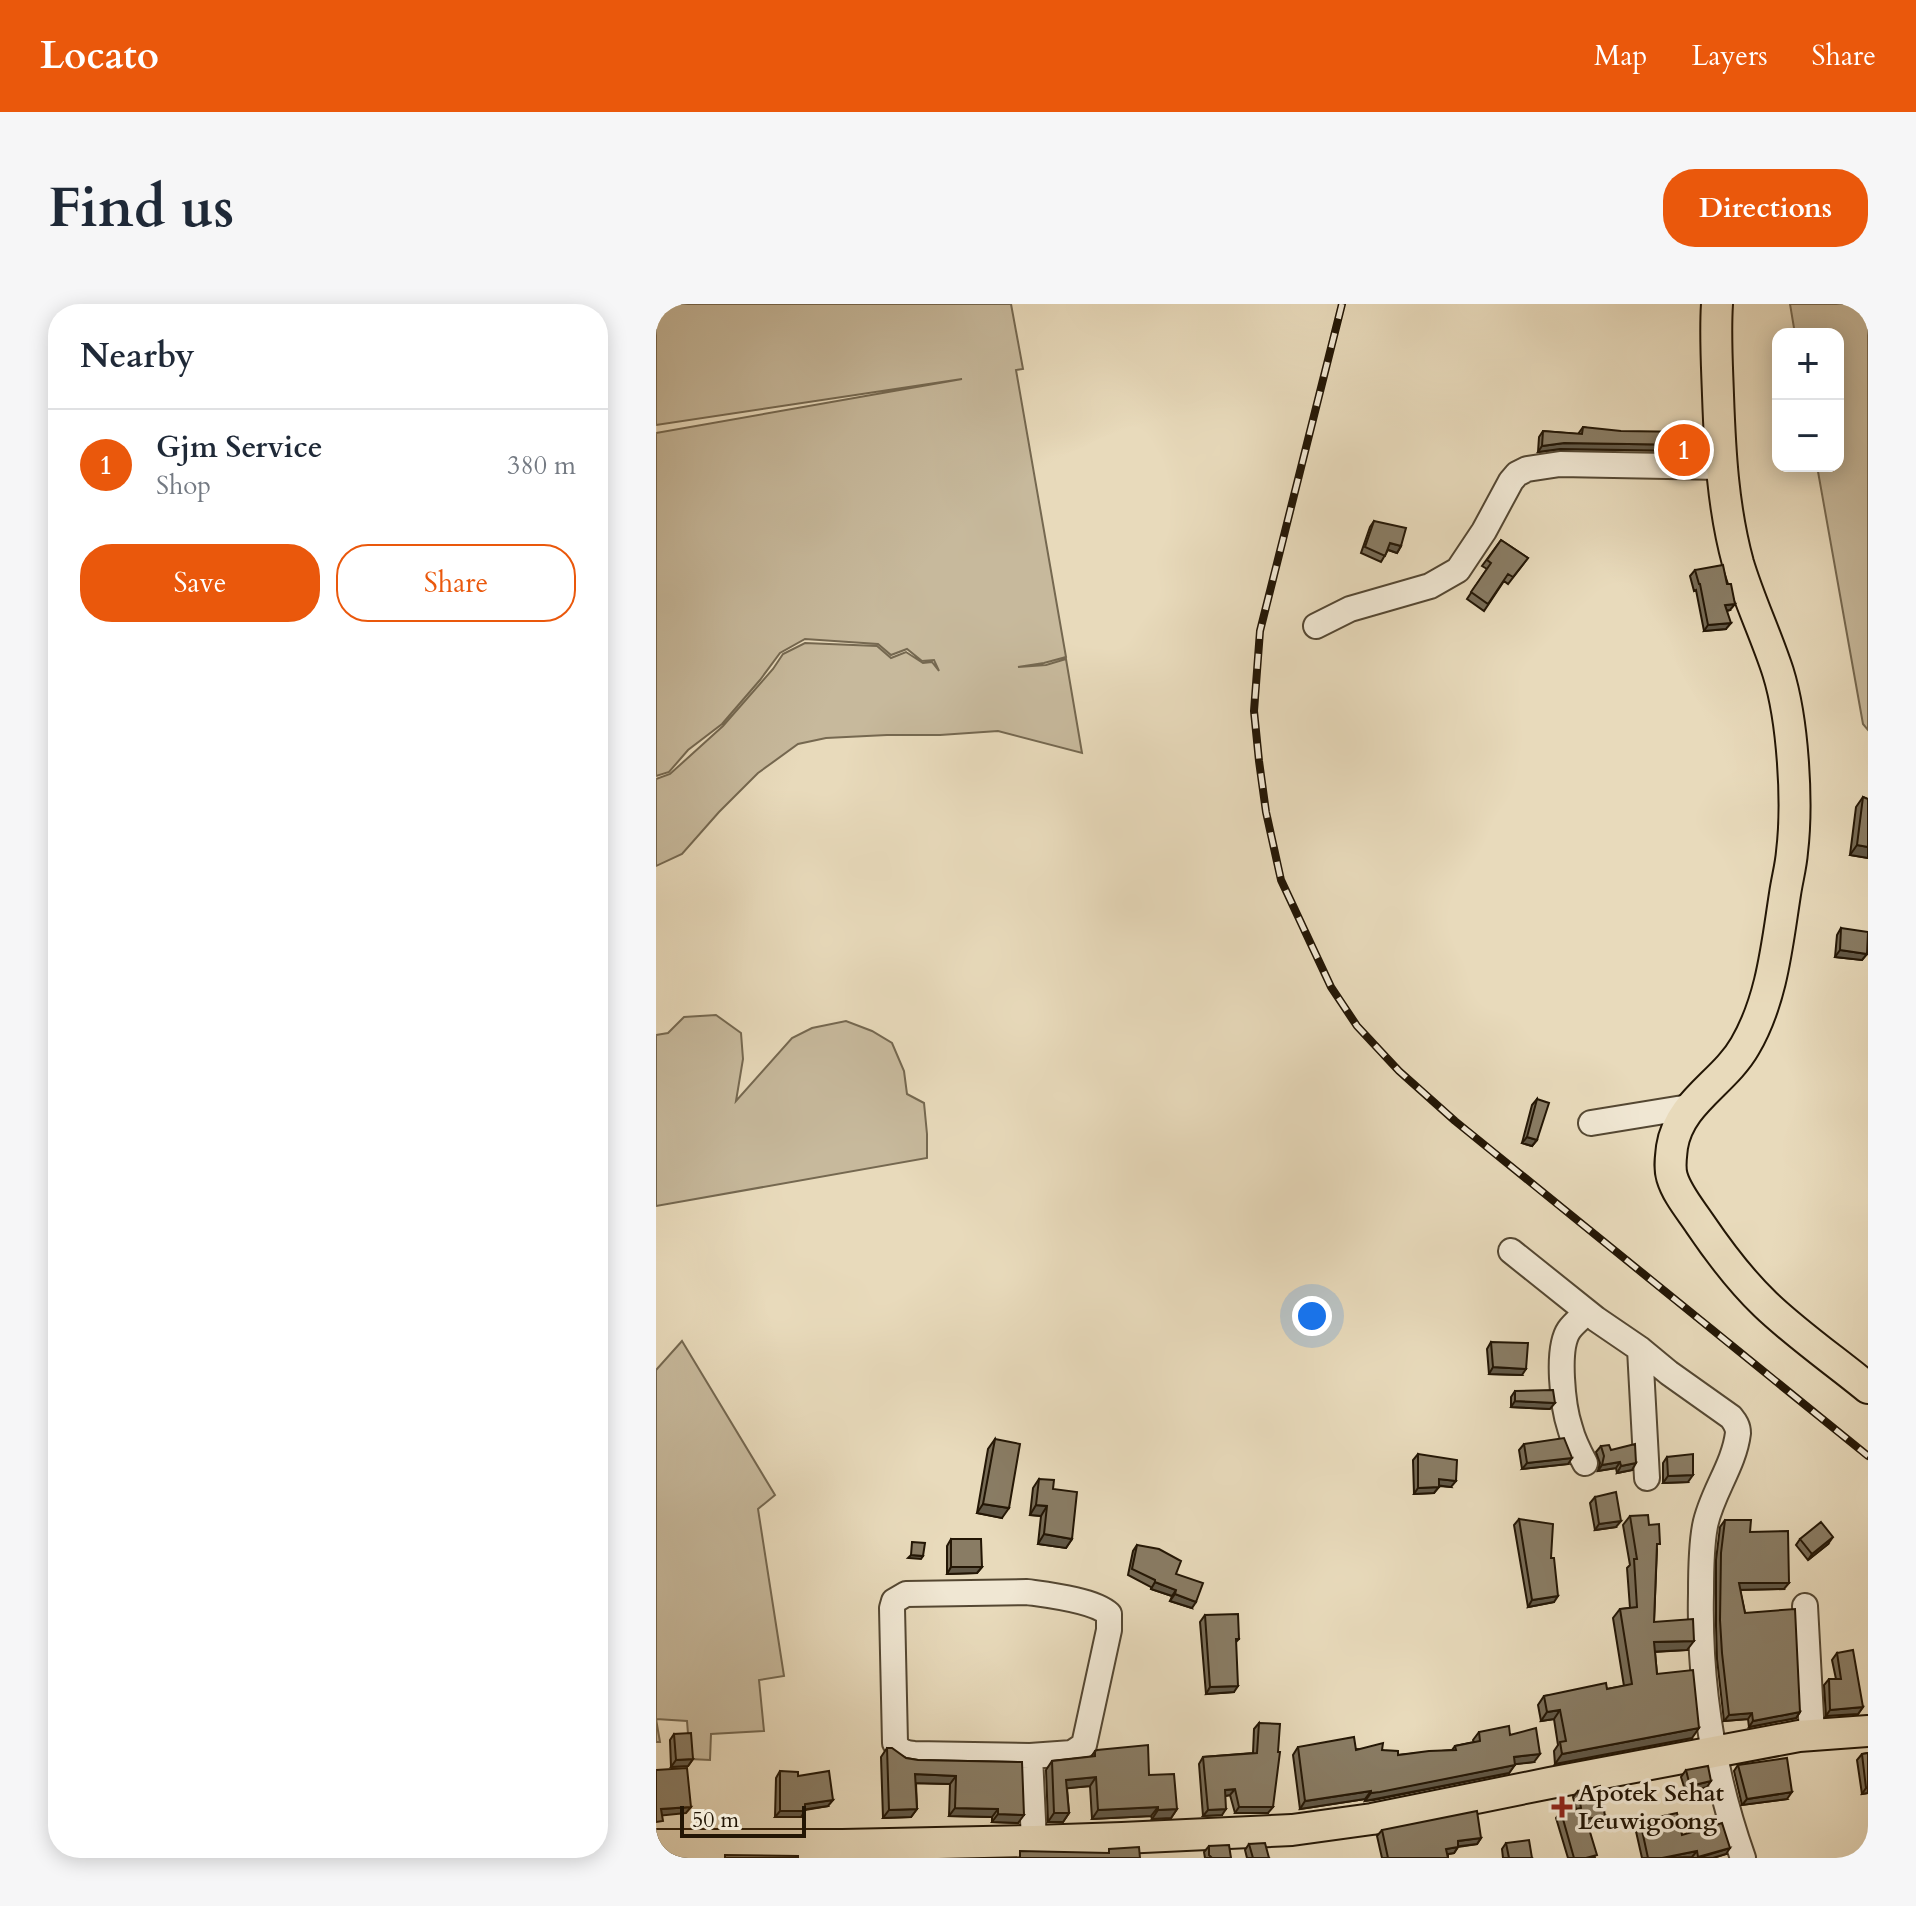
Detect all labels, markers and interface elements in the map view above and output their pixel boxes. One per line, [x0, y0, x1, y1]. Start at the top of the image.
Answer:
text: Locato [40, 30, 159, 82]
text: Map [1594, 37, 1647, 75]
text: Layers [1691, 37, 1768, 75]
text: Share [1812, 37, 1876, 75]
button: Directions [1663, 169, 1868, 247]
text: Find us [48, 171, 234, 246]
map controls [1772, 328, 1844, 472]
button: + [1772, 328, 1844, 400]
text: Nearby [80, 333, 195, 379]
button: − [1772, 400, 1844, 472]
pin: 1 [1658, 420, 1710, 480]
text: Gjm Service [156, 427, 323, 468]
text: 1 [99, 448, 113, 483]
text: 380 m [507, 448, 576, 483]
text: Shop [156, 468, 211, 503]
button: Save [80, 544, 320, 622]
button: Share [336, 544, 576, 622]
your location [1292, 1296, 1332, 1336]
place label: Apotek Sehat Leuwigoong [1578, 1777, 1724, 1838]
marker: Apotek Sehat Leuwigoong [1553, 1798, 1571, 1816]
scale bar [680, 1802, 806, 1838]
text: 50 m [692, 1805, 739, 1835]

